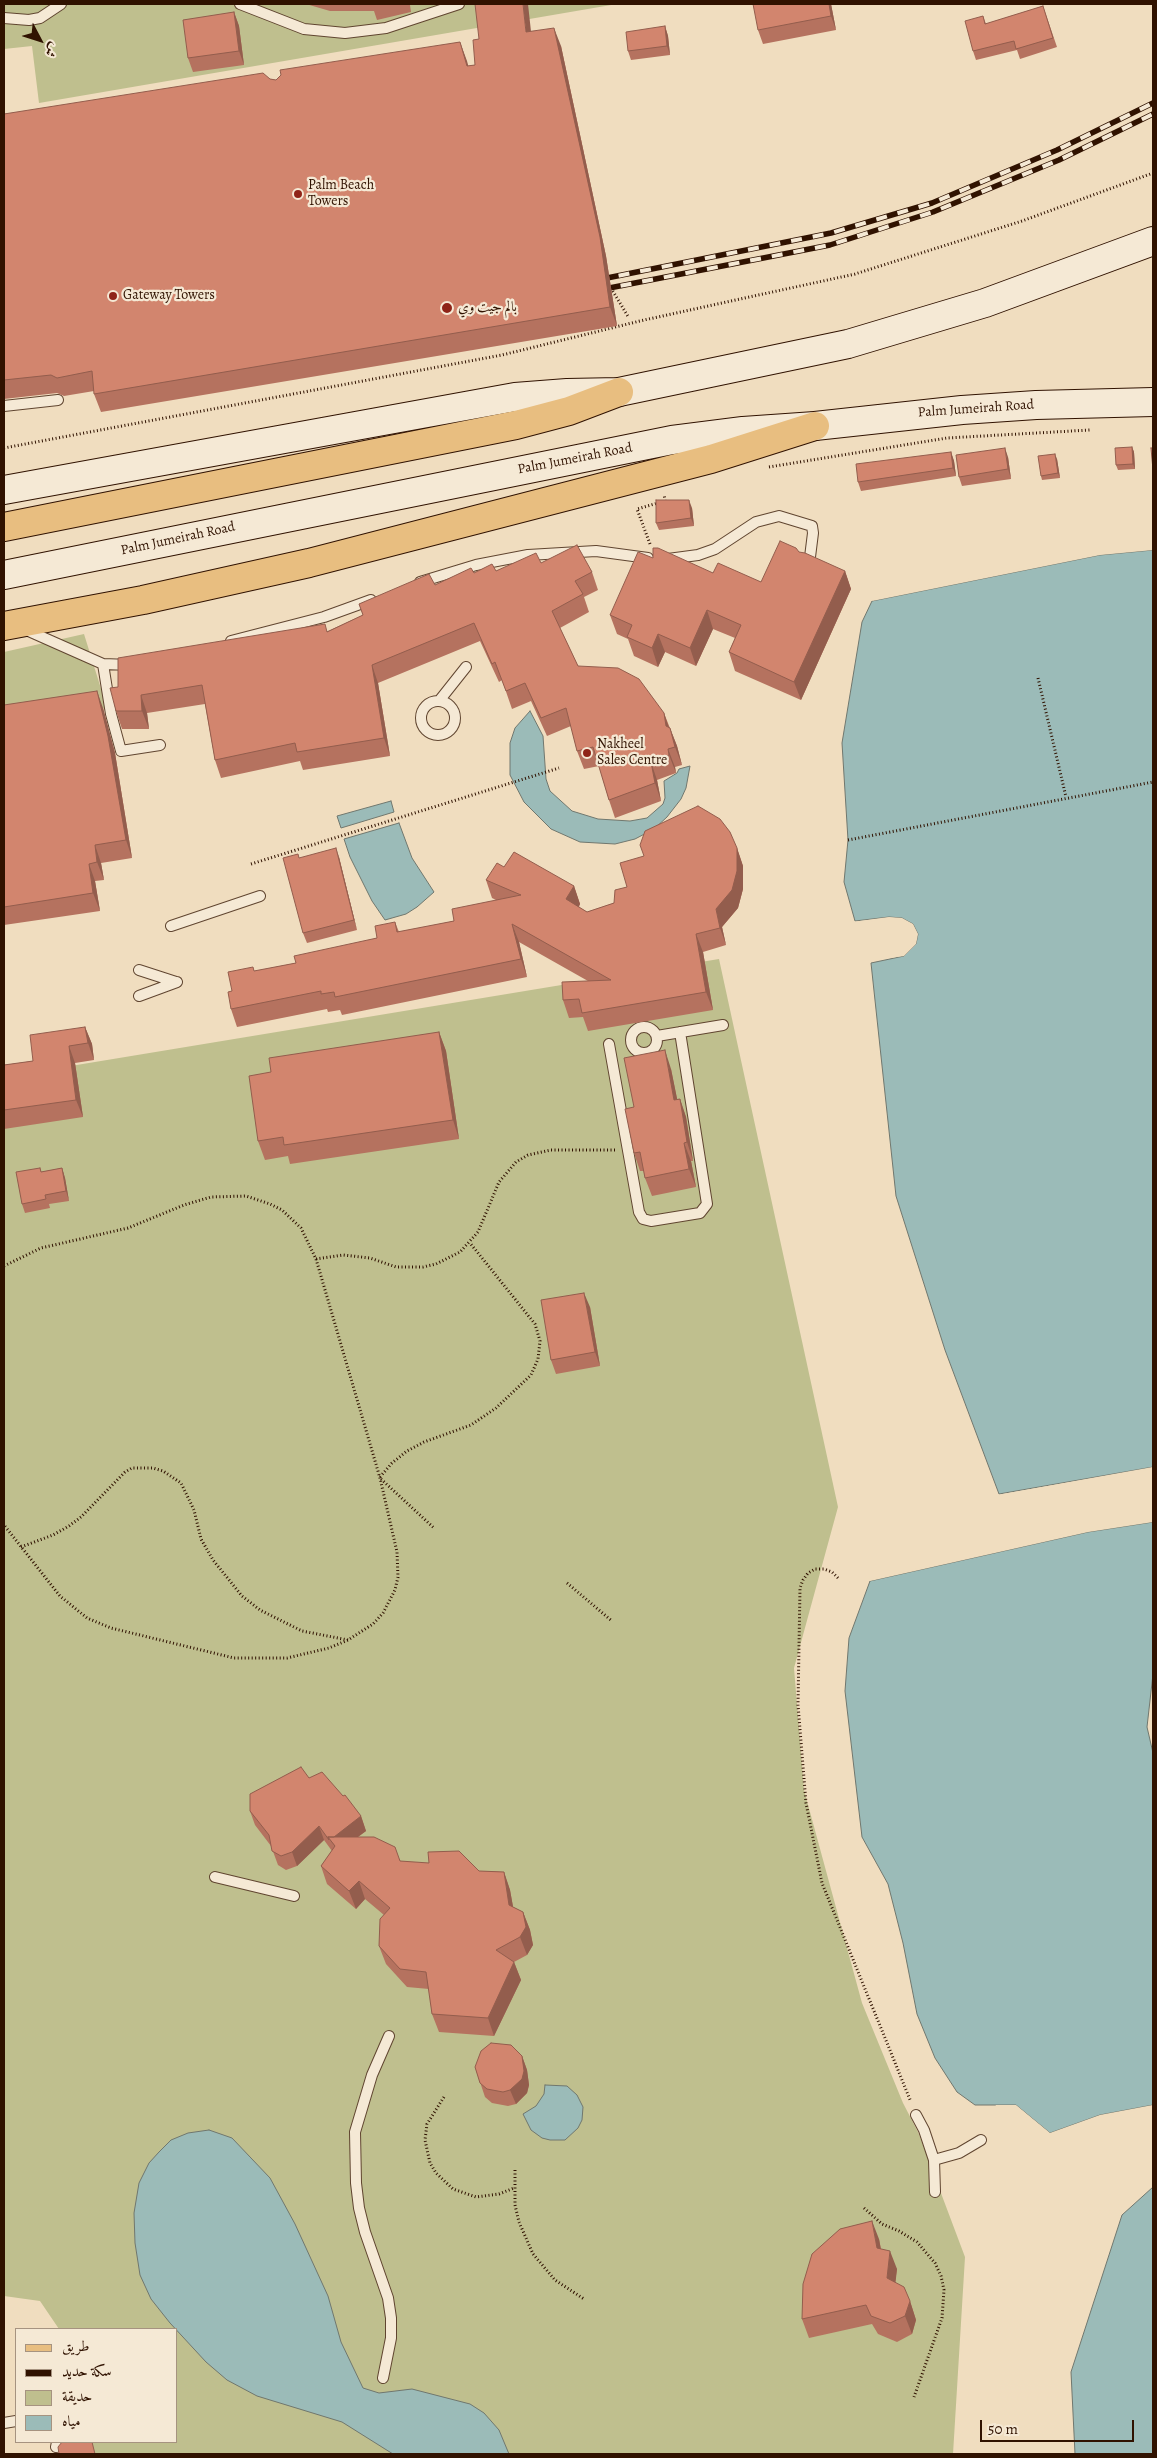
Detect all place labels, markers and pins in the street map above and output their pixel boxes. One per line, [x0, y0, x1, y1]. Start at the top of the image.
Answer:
place label: Palm Beach Towers [308, 178, 374, 210]
marker: Palm Beach Towers [292, 188, 304, 200]
place label: Gateway Towers [123, 288, 215, 304]
marker: Gateway Towers [107, 290, 119, 302]
place label: بالم جيت وي [458, 300, 517, 316]
marker: بالم جيت وي [440, 301, 454, 315]
place label: Nakheel Sales Centre [597, 737, 667, 770]
marker: Nakheel Sales Centre [581, 747, 593, 759]

